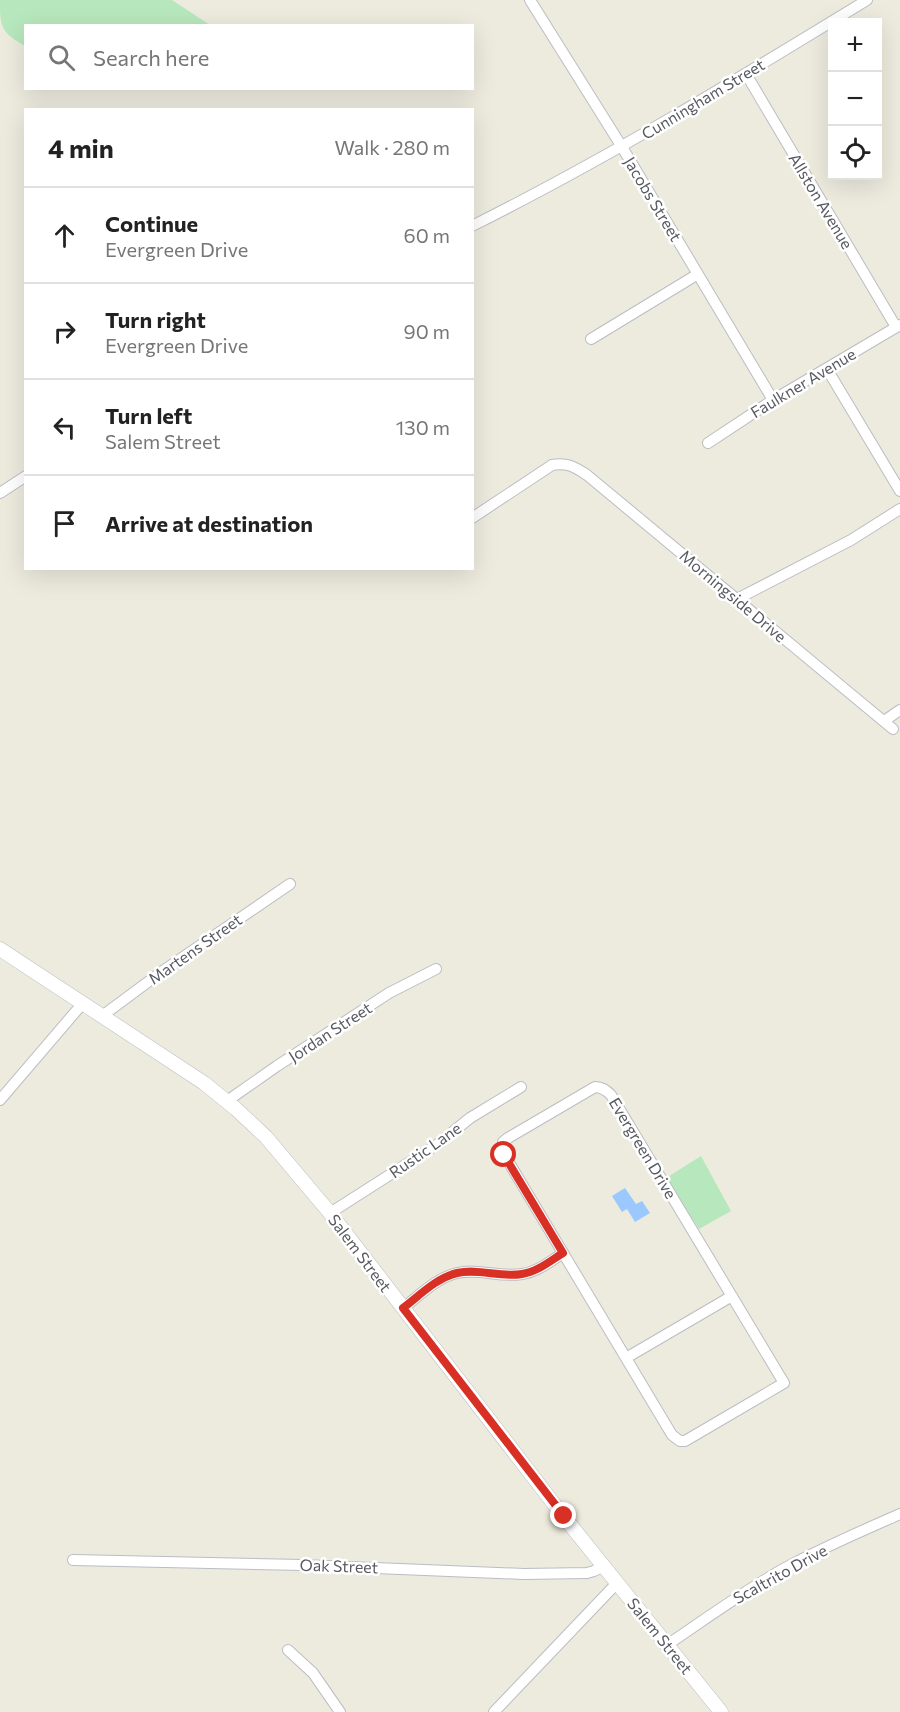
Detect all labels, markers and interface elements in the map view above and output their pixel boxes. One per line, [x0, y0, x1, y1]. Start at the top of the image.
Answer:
map controls [828, 18, 882, 180]
button: + [828, 18, 882, 72]
search box [24, 24, 474, 90]
icon: search [45, 41, 78, 74]
text: Search here [93, 44, 209, 71]
street label: Cunningham Street [638, 54, 768, 143]
button: − [828, 72, 882, 126]
button: locate [828, 126, 882, 180]
text: 4 min [48, 132, 114, 163]
text: Walk · 280 m [334, 135, 450, 159]
street label: Allston Avenue [785, 150, 857, 252]
street label: Jacobs Street [621, 153, 686, 245]
text: Continue [105, 210, 198, 237]
icon: ahead [48, 219, 81, 252]
text: 60 m [404, 223, 450, 247]
text: Evergreen Drive [105, 237, 248, 261]
text: Turn right [105, 306, 206, 333]
icon: right [48, 315, 81, 348]
text: 90 m [404, 319, 450, 343]
text: Evergreen Drive [105, 333, 248, 357]
street label: Faulkner Avenue [747, 344, 859, 421]
text: Turn left [105, 402, 192, 429]
icon: left [48, 411, 81, 444]
text: 130 m [396, 415, 450, 439]
text: Salem Street [105, 429, 221, 453]
icon: arrive [48, 507, 81, 540]
text: Arrive at destination [105, 510, 313, 537]
street label: Morningside Drive [676, 546, 790, 646]
street label: Martens Street [144, 909, 245, 988]
street label: Jordan Street [285, 997, 375, 1066]
street label: Evergreen Drive [606, 1094, 681, 1202]
street label: Rustic Lane [385, 1118, 464, 1181]
route start [490, 1141, 516, 1167]
street label: Salem Street [325, 1210, 396, 1296]
route end [550, 1502, 576, 1528]
street label: Scaltrito Drive [729, 1540, 830, 1607]
street label: Oak Street [300, 1555, 379, 1576]
street label: Salem Street [624, 1594, 697, 1678]

